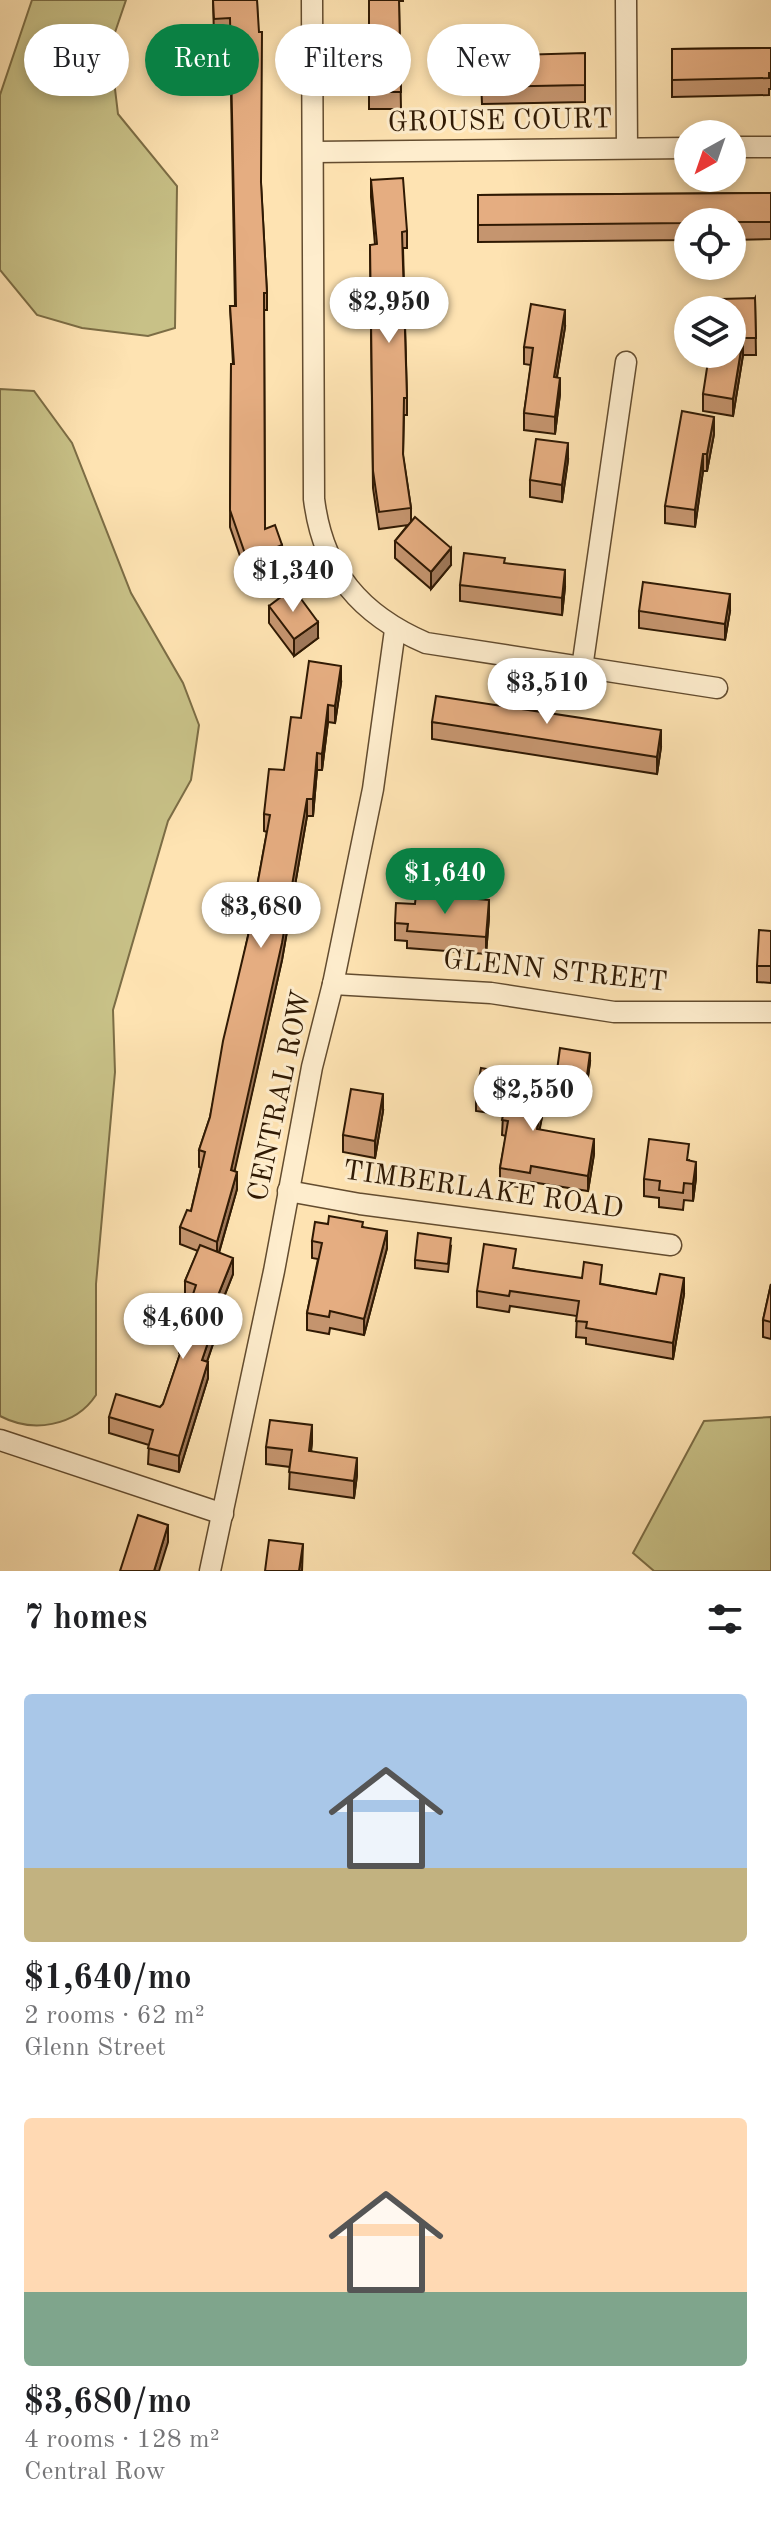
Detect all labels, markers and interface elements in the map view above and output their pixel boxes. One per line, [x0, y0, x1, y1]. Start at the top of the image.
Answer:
chip: Buy [24, 24, 129, 96]
chip: Rent [145, 24, 259, 96]
chip: Filters [275, 24, 411, 96]
chip: New [427, 24, 540, 96]
street label: GROUSE COURT [387, 106, 613, 138]
north arrow [674, 120, 746, 192]
map controls [674, 120, 746, 368]
button: locate [674, 208, 746, 280]
pin: $2,950 [324, 277, 454, 345]
text: $2,950 [348, 290, 430, 316]
button: layers [674, 296, 746, 368]
pin: $1,340 [228, 546, 358, 614]
text: $1,340 [252, 559, 334, 585]
pin: $3,510 [482, 658, 612, 726]
text: $3,510 [506, 671, 588, 697]
pin: $1,640 [380, 848, 510, 916]
text: $1,640 [404, 861, 486, 887]
pin: $3,680 [196, 882, 326, 950]
text: $3,680 [220, 895, 302, 921]
street label: GLENN STREET [442, 946, 668, 998]
street label: CENTRAL ROW [245, 988, 317, 1204]
pin: $2,550 [468, 1065, 598, 1133]
text: $2,550 [492, 1078, 574, 1104]
street label: TIMBERLAKE ROAD [341, 1157, 625, 1225]
pin: $4,600 [118, 1293, 248, 1361]
text: $4,600 [142, 1306, 224, 1332]
icon: filters [703, 1597, 747, 1641]
text: 7 homes [24, 1602, 147, 1636]
icon: home [314, 1746, 458, 1890]
text: $1,640/mo [24, 1962, 192, 1996]
text: 2 rooms · 62 m² [24, 2003, 205, 2029]
text: Glenn Street [24, 2035, 166, 2061]
icon: home [314, 2170, 458, 2314]
text: $3,680/mo [24, 2386, 192, 2420]
text: 4 rooms · 128 m² [24, 2427, 220, 2453]
text: Central Row [24, 2459, 166, 2485]

